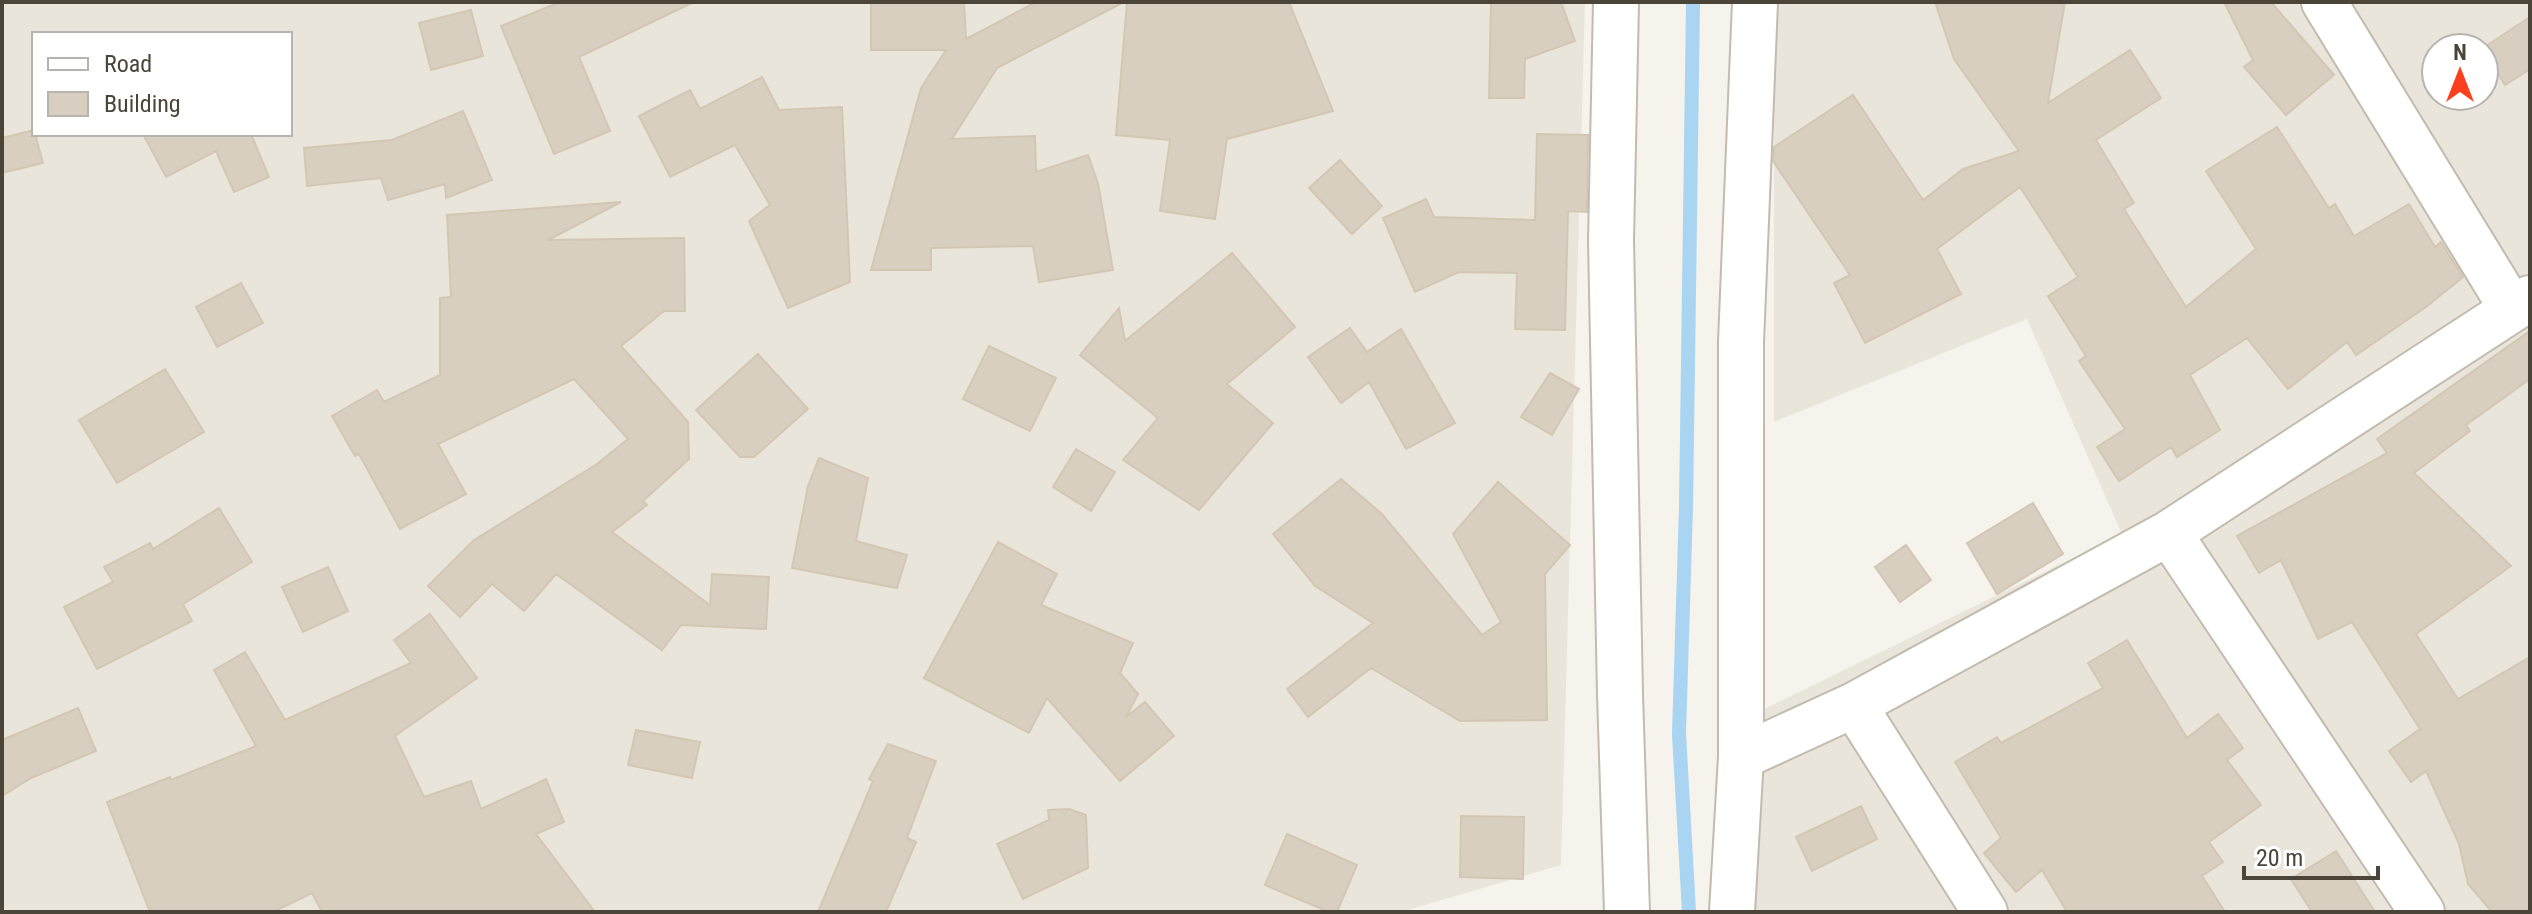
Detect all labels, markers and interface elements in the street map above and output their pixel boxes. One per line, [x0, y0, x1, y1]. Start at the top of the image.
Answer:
legend [32, 32, 292, 136]
north arrow [2420, 32, 2500, 112]
text: N [2453, 40, 2467, 65]
text: Road [104, 50, 152, 78]
text: Building [104, 90, 181, 118]
scale bar [2244, 830, 2378, 880]
text: 20 m [2256, 844, 2303, 872]

